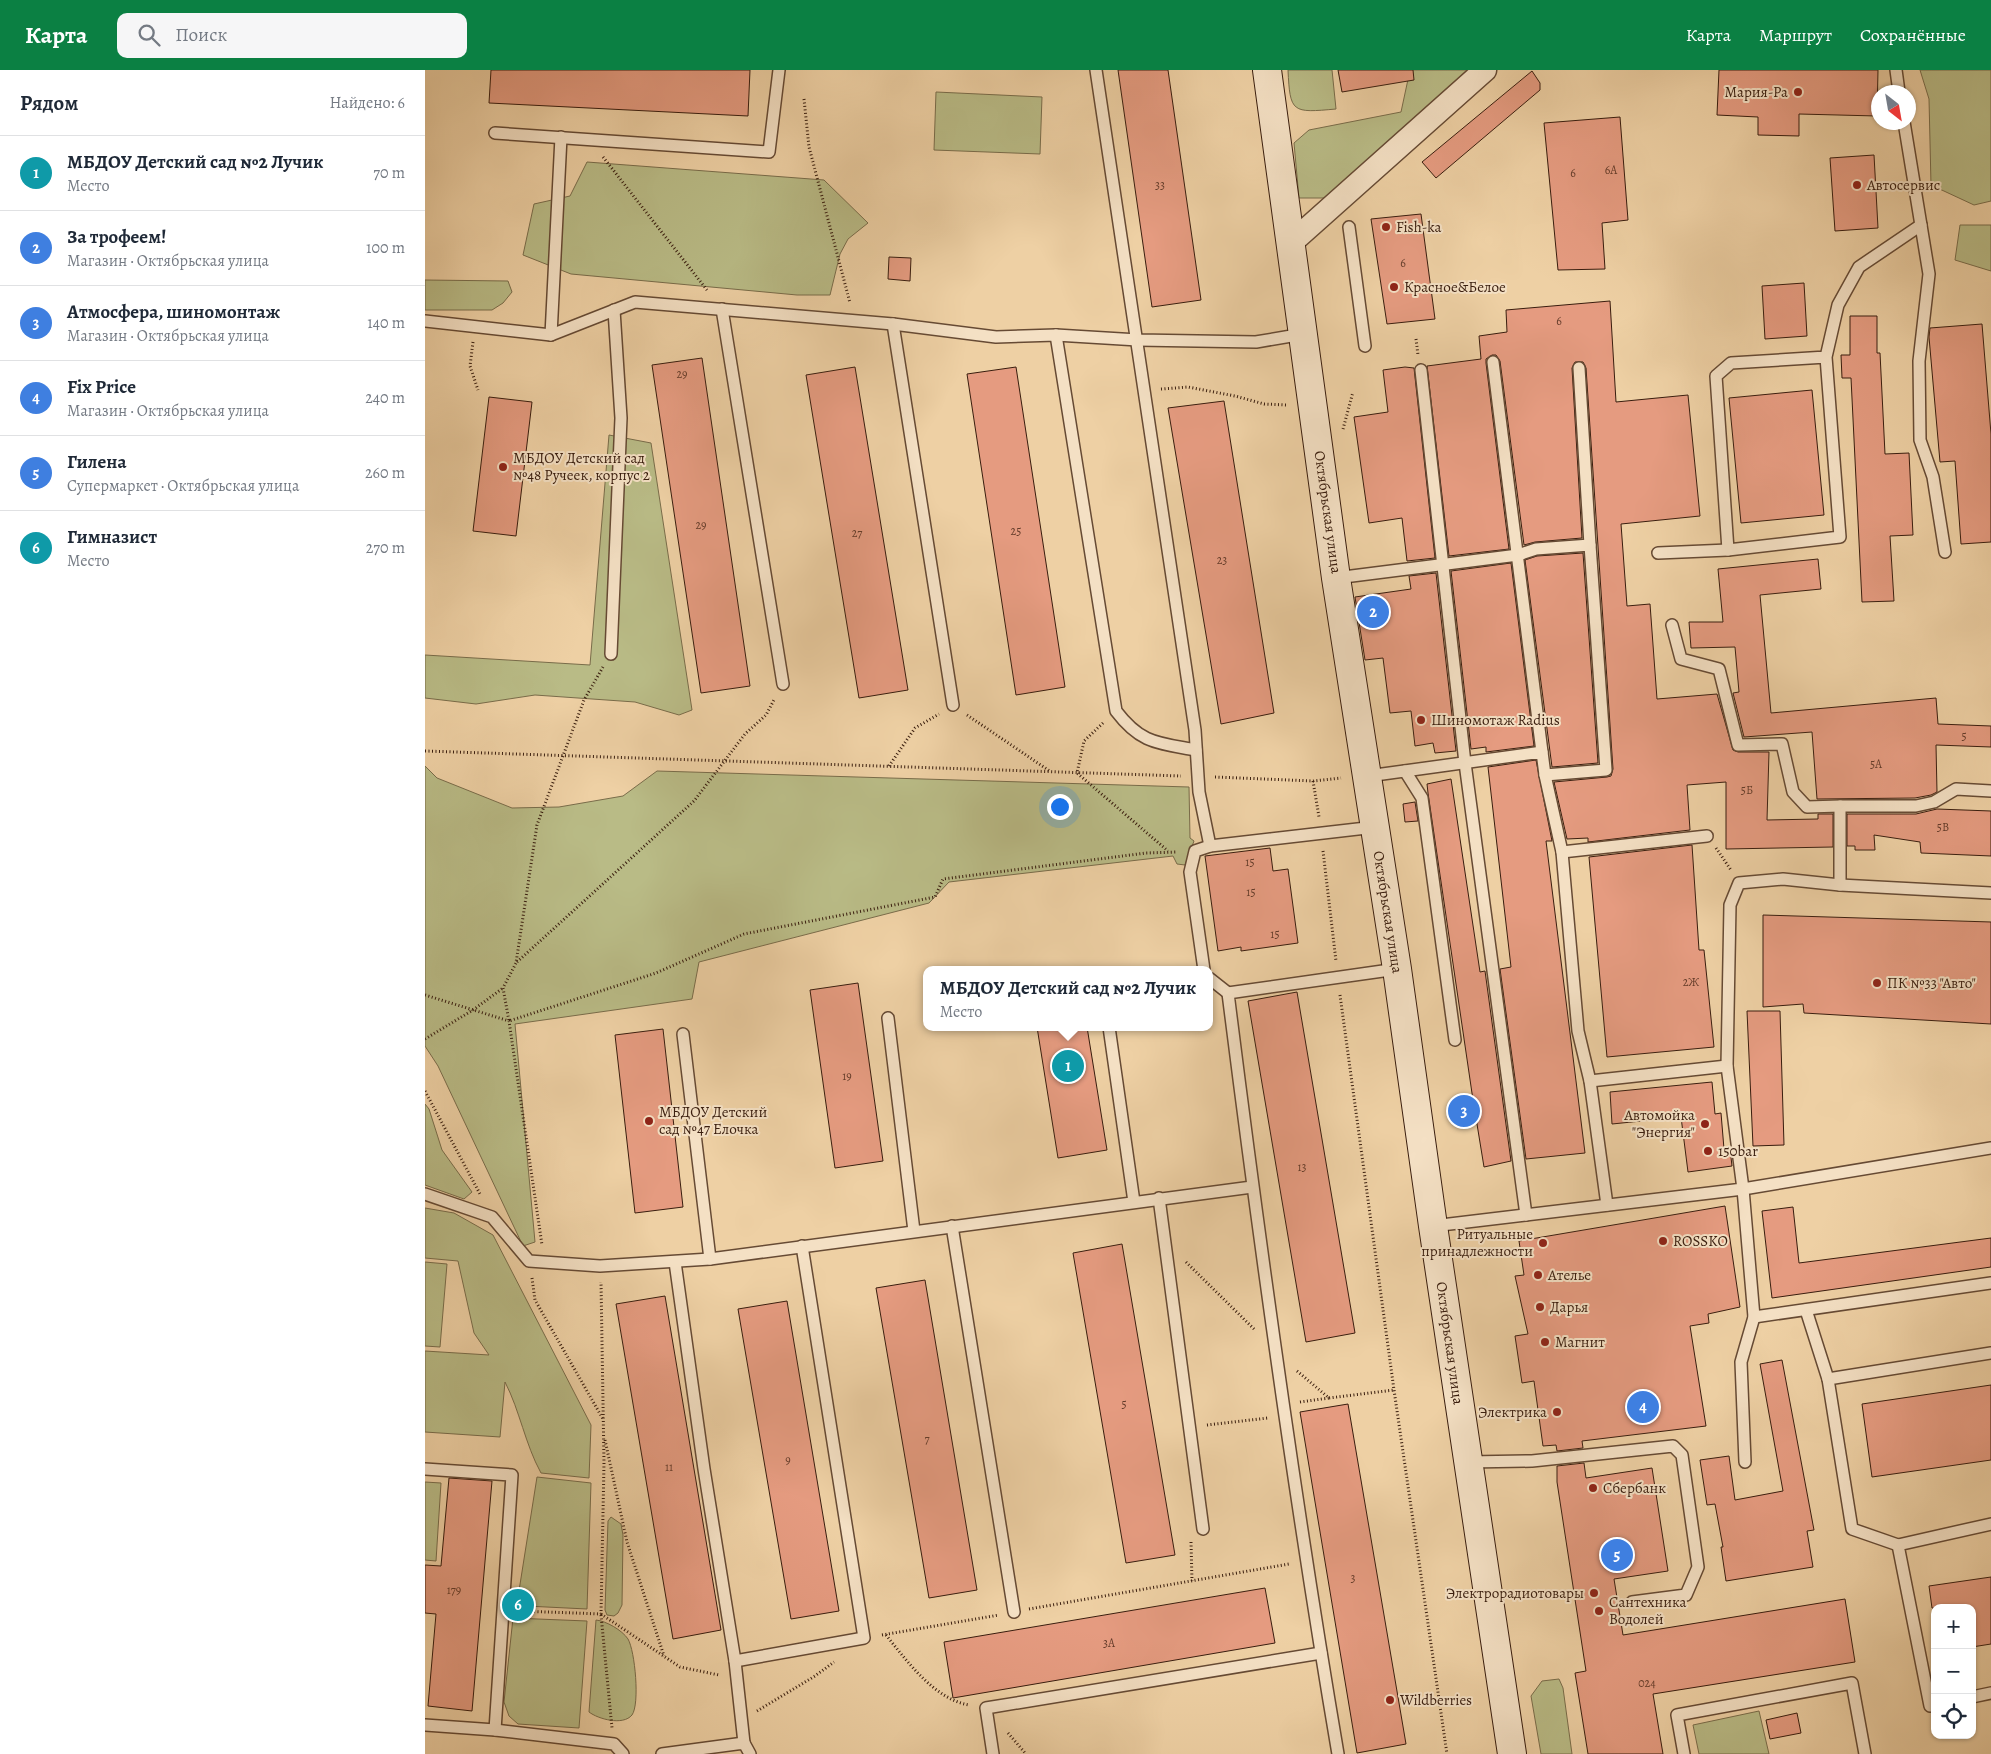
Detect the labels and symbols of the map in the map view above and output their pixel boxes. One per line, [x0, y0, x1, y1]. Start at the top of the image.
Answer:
place label: Мария-Ра [1724, 82, 1788, 102]
north arrow [1871, 85, 1916, 130]
marker: Мария-Ра [1792, 86, 1804, 98]
house number: 6А [1605, 162, 1618, 178]
house number: 6 [1570, 165, 1576, 181]
place label: Автосервис [1866, 175, 1940, 195]
house number: 33 [1155, 177, 1165, 193]
marker: Автосервис [1851, 179, 1863, 191]
place label: Fish-ka [1396, 217, 1442, 237]
marker: Fish-ka [1380, 221, 1392, 233]
house number: 6 [1400, 255, 1406, 271]
place label: Красное&Белое [1404, 277, 1506, 297]
marker: Красное&Белое [1388, 281, 1400, 293]
house number: 6 [1556, 313, 1562, 329]
house number: 29 [676, 366, 688, 382]
place label: МБДОУ Детский сад №48 Ручеек, корпус 2 [513, 448, 650, 485]
street label: Октябрьская улица [1309, 449, 1347, 575]
marker: МБДОУ Детский сад №48 Ручеек, корпус 2 [497, 461, 509, 473]
house number: 29 [695, 517, 707, 533]
house number: 25 [1011, 523, 1021, 539]
house number: 27 [852, 525, 863, 541]
house number: 23 [1217, 552, 1227, 568]
pin: 2 [1357, 593, 1389, 631]
place label: Шиномотаж Radius [1431, 710, 1560, 730]
marker: Шиномотаж Radius [1415, 714, 1427, 726]
house number: 5 [1961, 728, 1967, 744]
house number: 5А [1870, 756, 1883, 772]
house number: 5Б [1741, 782, 1753, 798]
your location [1047, 794, 1073, 820]
house number: 5В [1937, 819, 1949, 835]
street label: Октябрьская улица [1368, 849, 1408, 975]
house number: 15 [1245, 854, 1255, 870]
house number: 15 [1246, 884, 1256, 900]
house number: 15 [1270, 926, 1280, 942]
place label: ПК №33 "Авто" [1887, 973, 1976, 993]
house number: 2Ж [1683, 974, 1699, 990]
marker: ПК №33 "Авто" [1871, 977, 1883, 989]
pin: 1 [1052, 1047, 1084, 1085]
house number: 19 [842, 1068, 852, 1084]
pin: 3 [1448, 1092, 1480, 1130]
place label: МБДОУ Детский сад №47 Елочка [659, 1102, 767, 1139]
place label: Автомойка "Энергия" [1623, 1105, 1695, 1142]
marker: МБДОУ Детский сад №47 Елочка [643, 1115, 655, 1127]
marker: Автомойка "Энергия" [1699, 1118, 1711, 1130]
place label: 150bar [1718, 1141, 1758, 1161]
marker: 150bar [1702, 1145, 1714, 1157]
house number: 13 [1297, 1159, 1307, 1175]
place label: Ритуальные принадлежности [1421, 1224, 1533, 1261]
place label: ROSSKO [1673, 1231, 1728, 1251]
marker: ROSSKO [1657, 1235, 1669, 1247]
marker: Ритуальные принадлежности [1537, 1237, 1549, 1249]
place label: Ателье [1547, 1265, 1591, 1285]
marker: Ателье [1532, 1269, 1544, 1281]
street label: Октябрьская улица [1431, 1280, 1469, 1406]
place label: Дарья [1550, 1297, 1588, 1317]
marker: Дарья [1534, 1301, 1546, 1313]
place label: Магнит [1555, 1332, 1605, 1352]
marker: Магнит [1539, 1336, 1551, 1348]
pin: 4 [1627, 1388, 1659, 1426]
house number: 5 [1121, 1396, 1127, 1412]
place label: Электрика [1478, 1402, 1547, 1422]
marker: Электрика [1551, 1406, 1563, 1418]
house number: 7 [924, 1431, 930, 1447]
house number: 9 [785, 1452, 791, 1468]
house number: 11 [665, 1459, 673, 1475]
place label: Сбербанк [1603, 1478, 1666, 1498]
marker: Сбербанк [1587, 1482, 1599, 1494]
pin: 5 [1601, 1536, 1633, 1574]
house number: 3 [1351, 1570, 1356, 1586]
house number: 179 [447, 1582, 461, 1598]
place label: Электрорадиотовары [1446, 1583, 1584, 1603]
pin: 6 [502, 1586, 534, 1624]
marker: Электрорадиотовары [1588, 1587, 1600, 1599]
place label: Сантехника Водолей [1609, 1592, 1687, 1629]
marker: Сантехника Водолей [1593, 1605, 1605, 1617]
house number: 3А [1103, 1635, 1116, 1651]
house number: 024 [1638, 1675, 1656, 1691]
place label: Wildberries [1399, 1690, 1472, 1710]
marker: Wildberries [1384, 1694, 1396, 1706]

